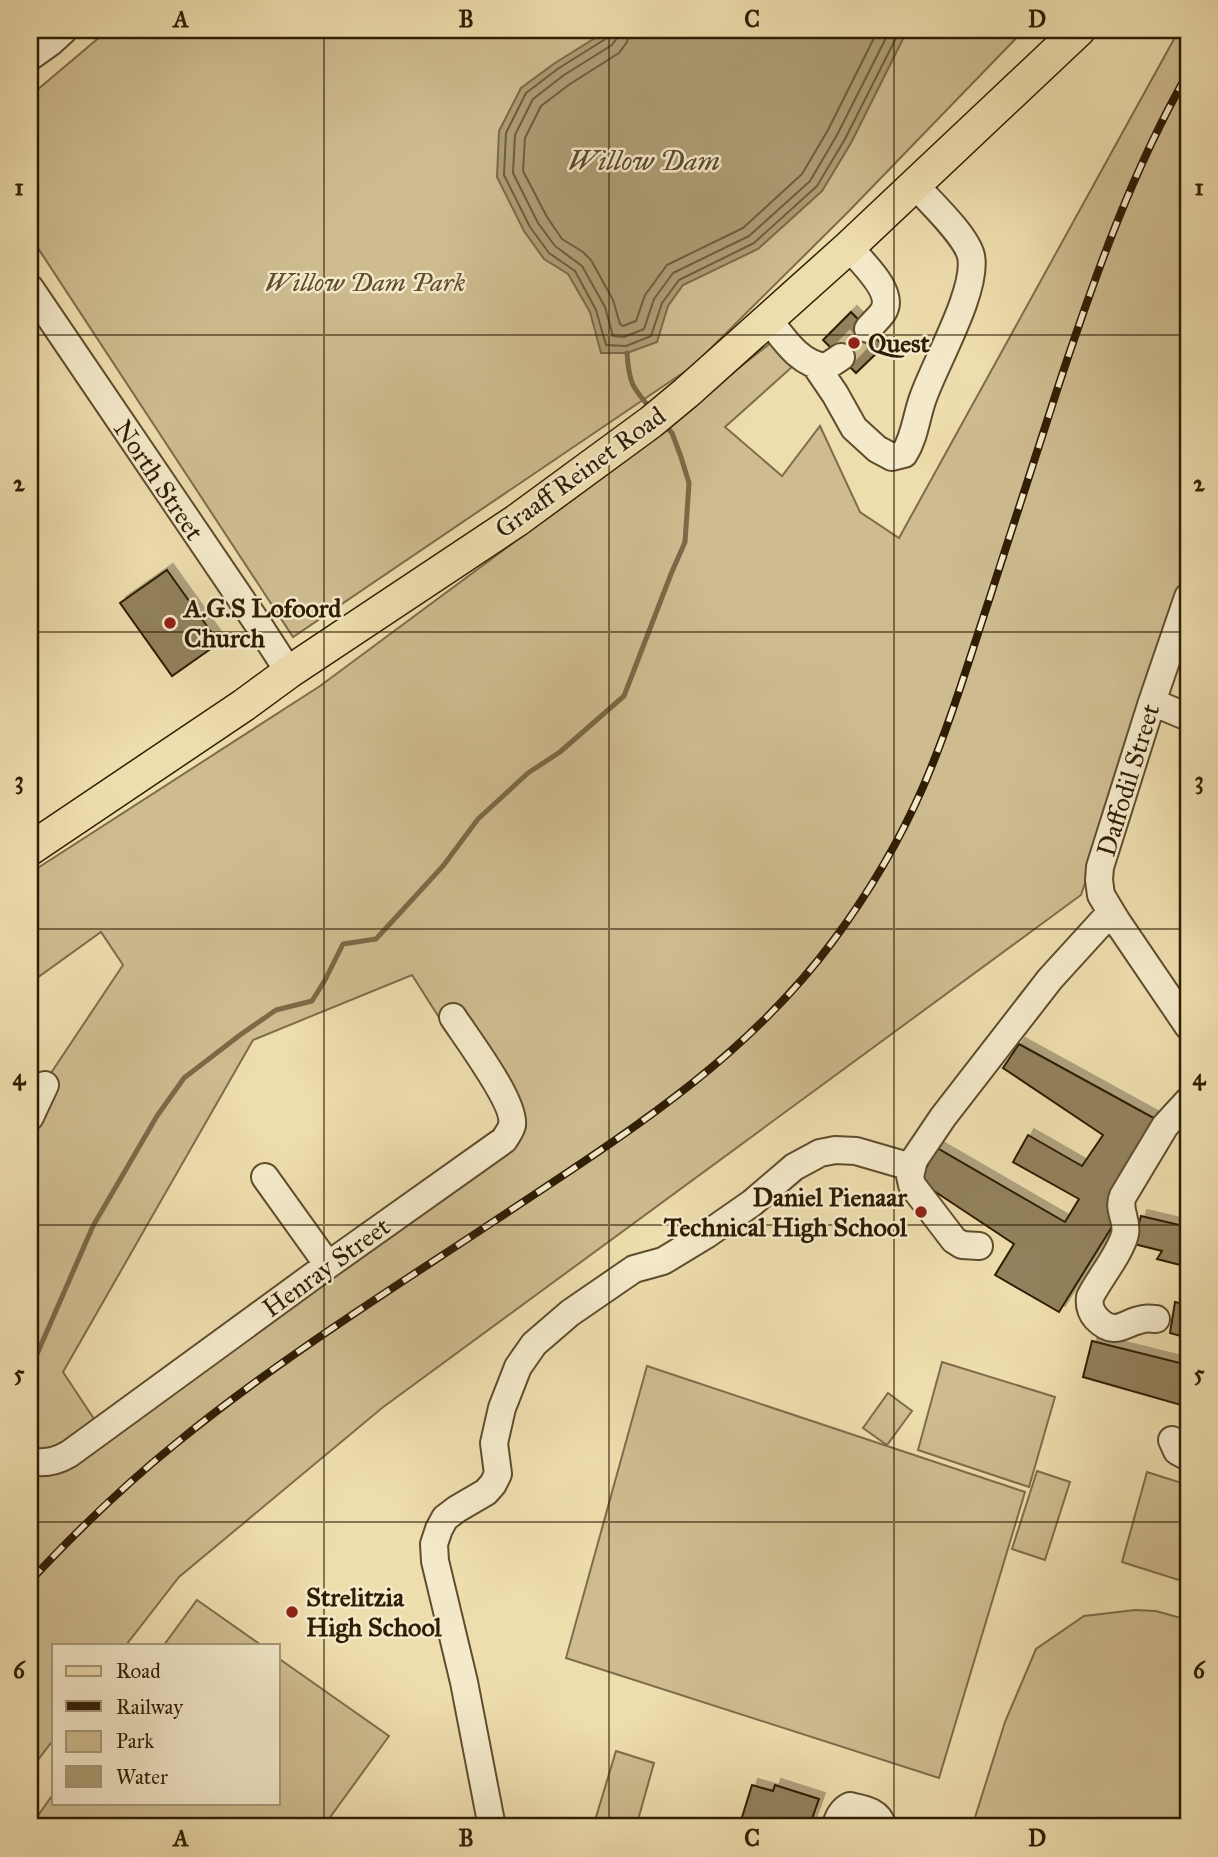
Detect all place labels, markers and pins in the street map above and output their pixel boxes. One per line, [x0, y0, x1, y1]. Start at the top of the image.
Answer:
place label: Quest [868, 327, 931, 359]
marker: Quest [846, 335, 862, 351]
place label: A.G.S Lofoord Church [182, 592, 342, 654]
marker: A.G.S Lofoord Church [162, 615, 178, 631]
place label: Daniel Pienaar Technical High School [663, 1181, 908, 1244]
marker: Daniel Pienaar Technical High School [913, 1204, 929, 1220]
place label: Strelitzia High School [306, 1581, 443, 1644]
marker: Strelitzia High School [284, 1604, 300, 1620]

